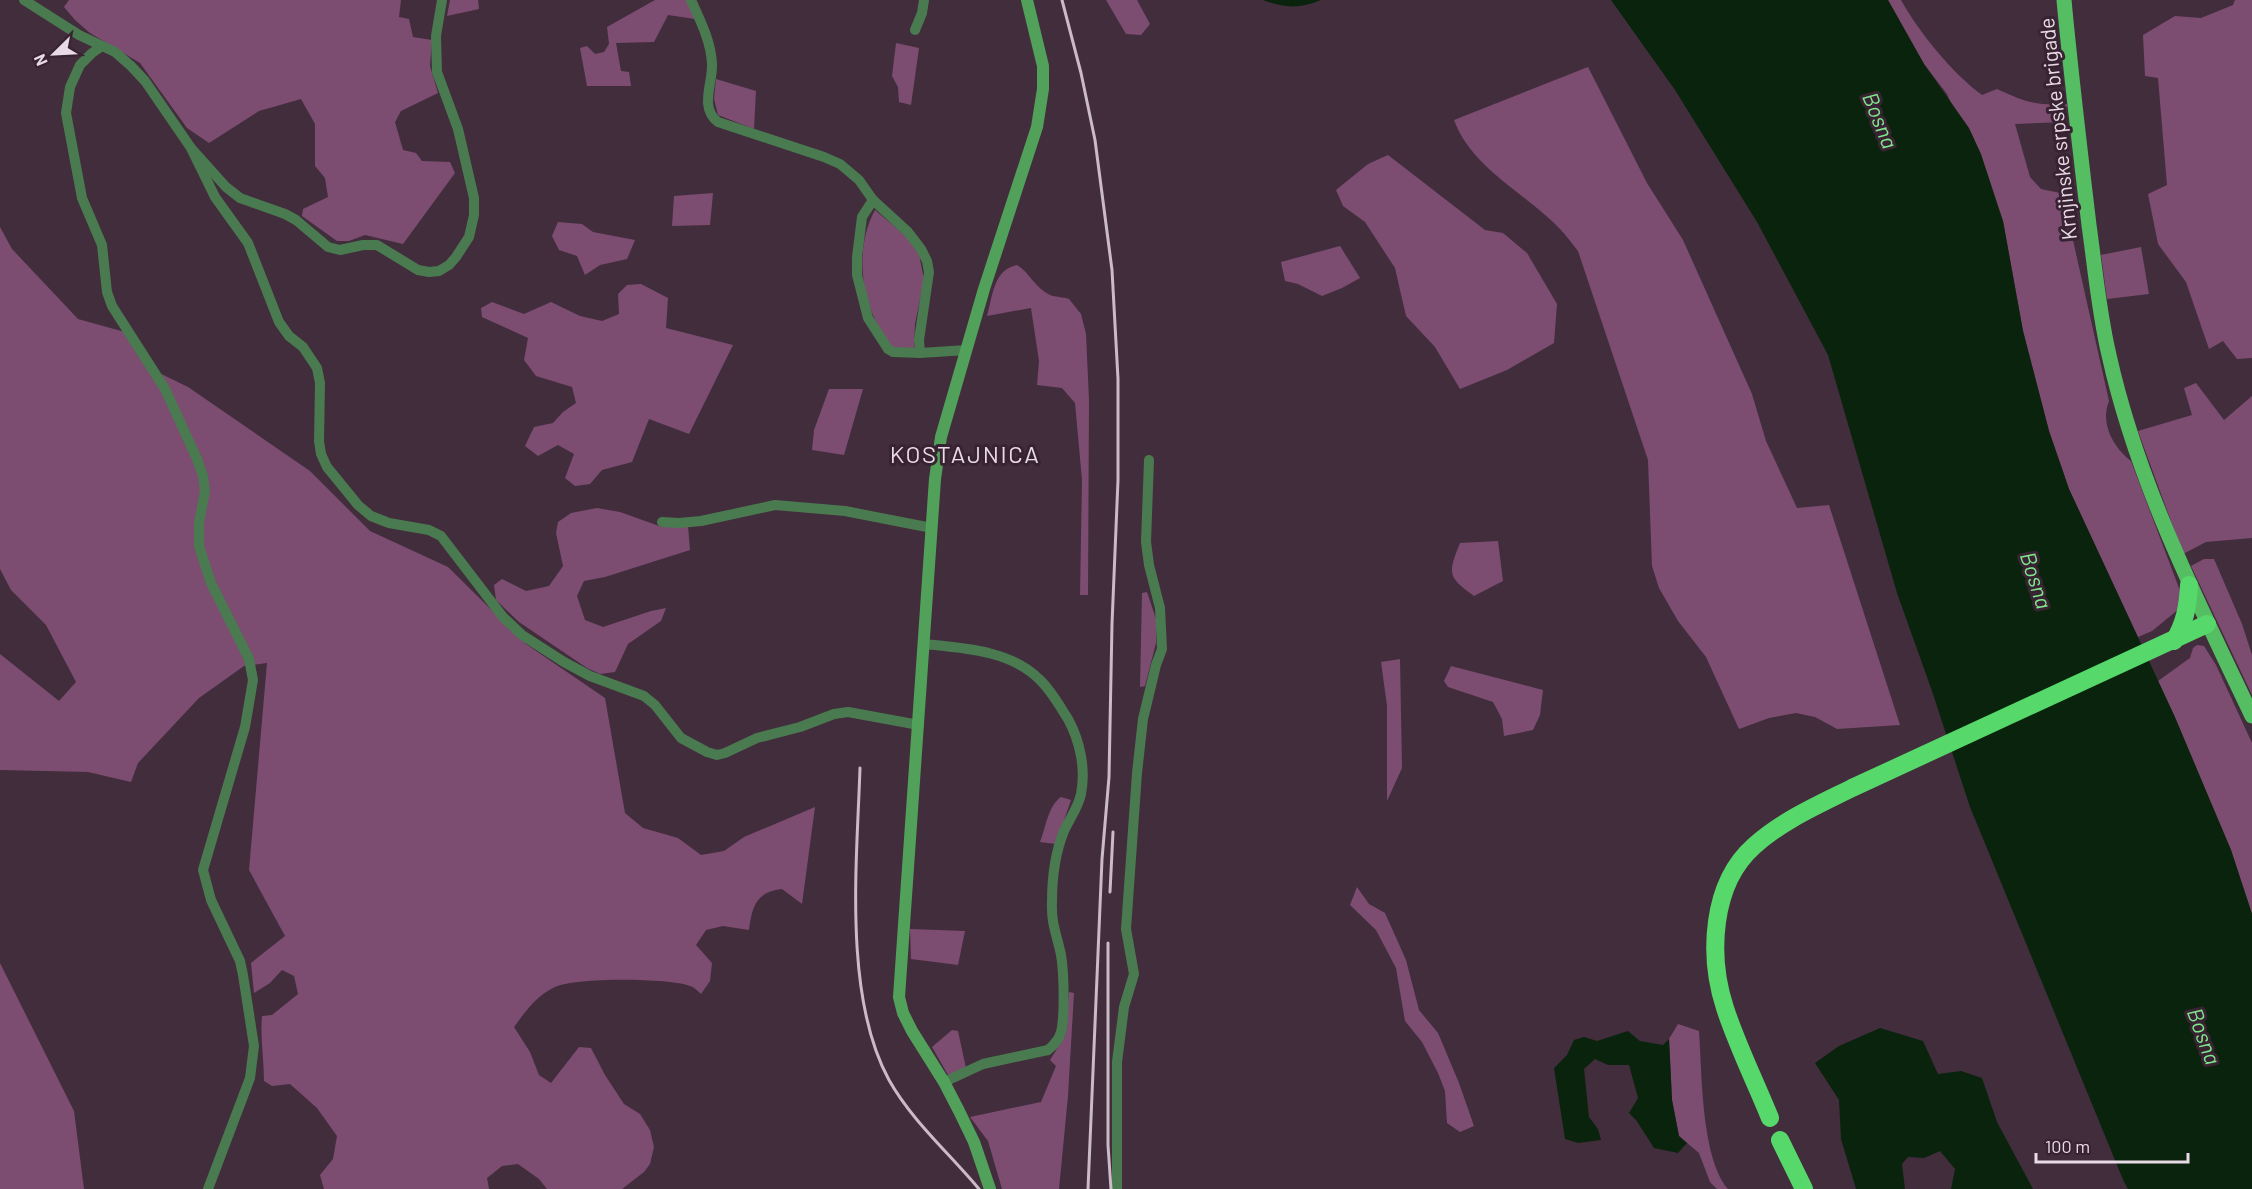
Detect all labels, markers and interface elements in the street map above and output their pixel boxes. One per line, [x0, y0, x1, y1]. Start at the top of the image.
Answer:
street label: Krnjinske srpske brigade [2033, 17, 2081, 241]
north arrow [24, 24, 84, 84]
text: N [29, 52, 51, 69]
water label: Bosna [1858, 88, 1904, 152]
district label: KOSTAJNICA [890, 439, 1040, 468]
water label: Bosna [2016, 548, 2058, 612]
water label: Bosna [2183, 1004, 2227, 1068]
scale bar [2036, 1126, 2188, 1164]
text: 100 m [2045, 1135, 2090, 1157]

